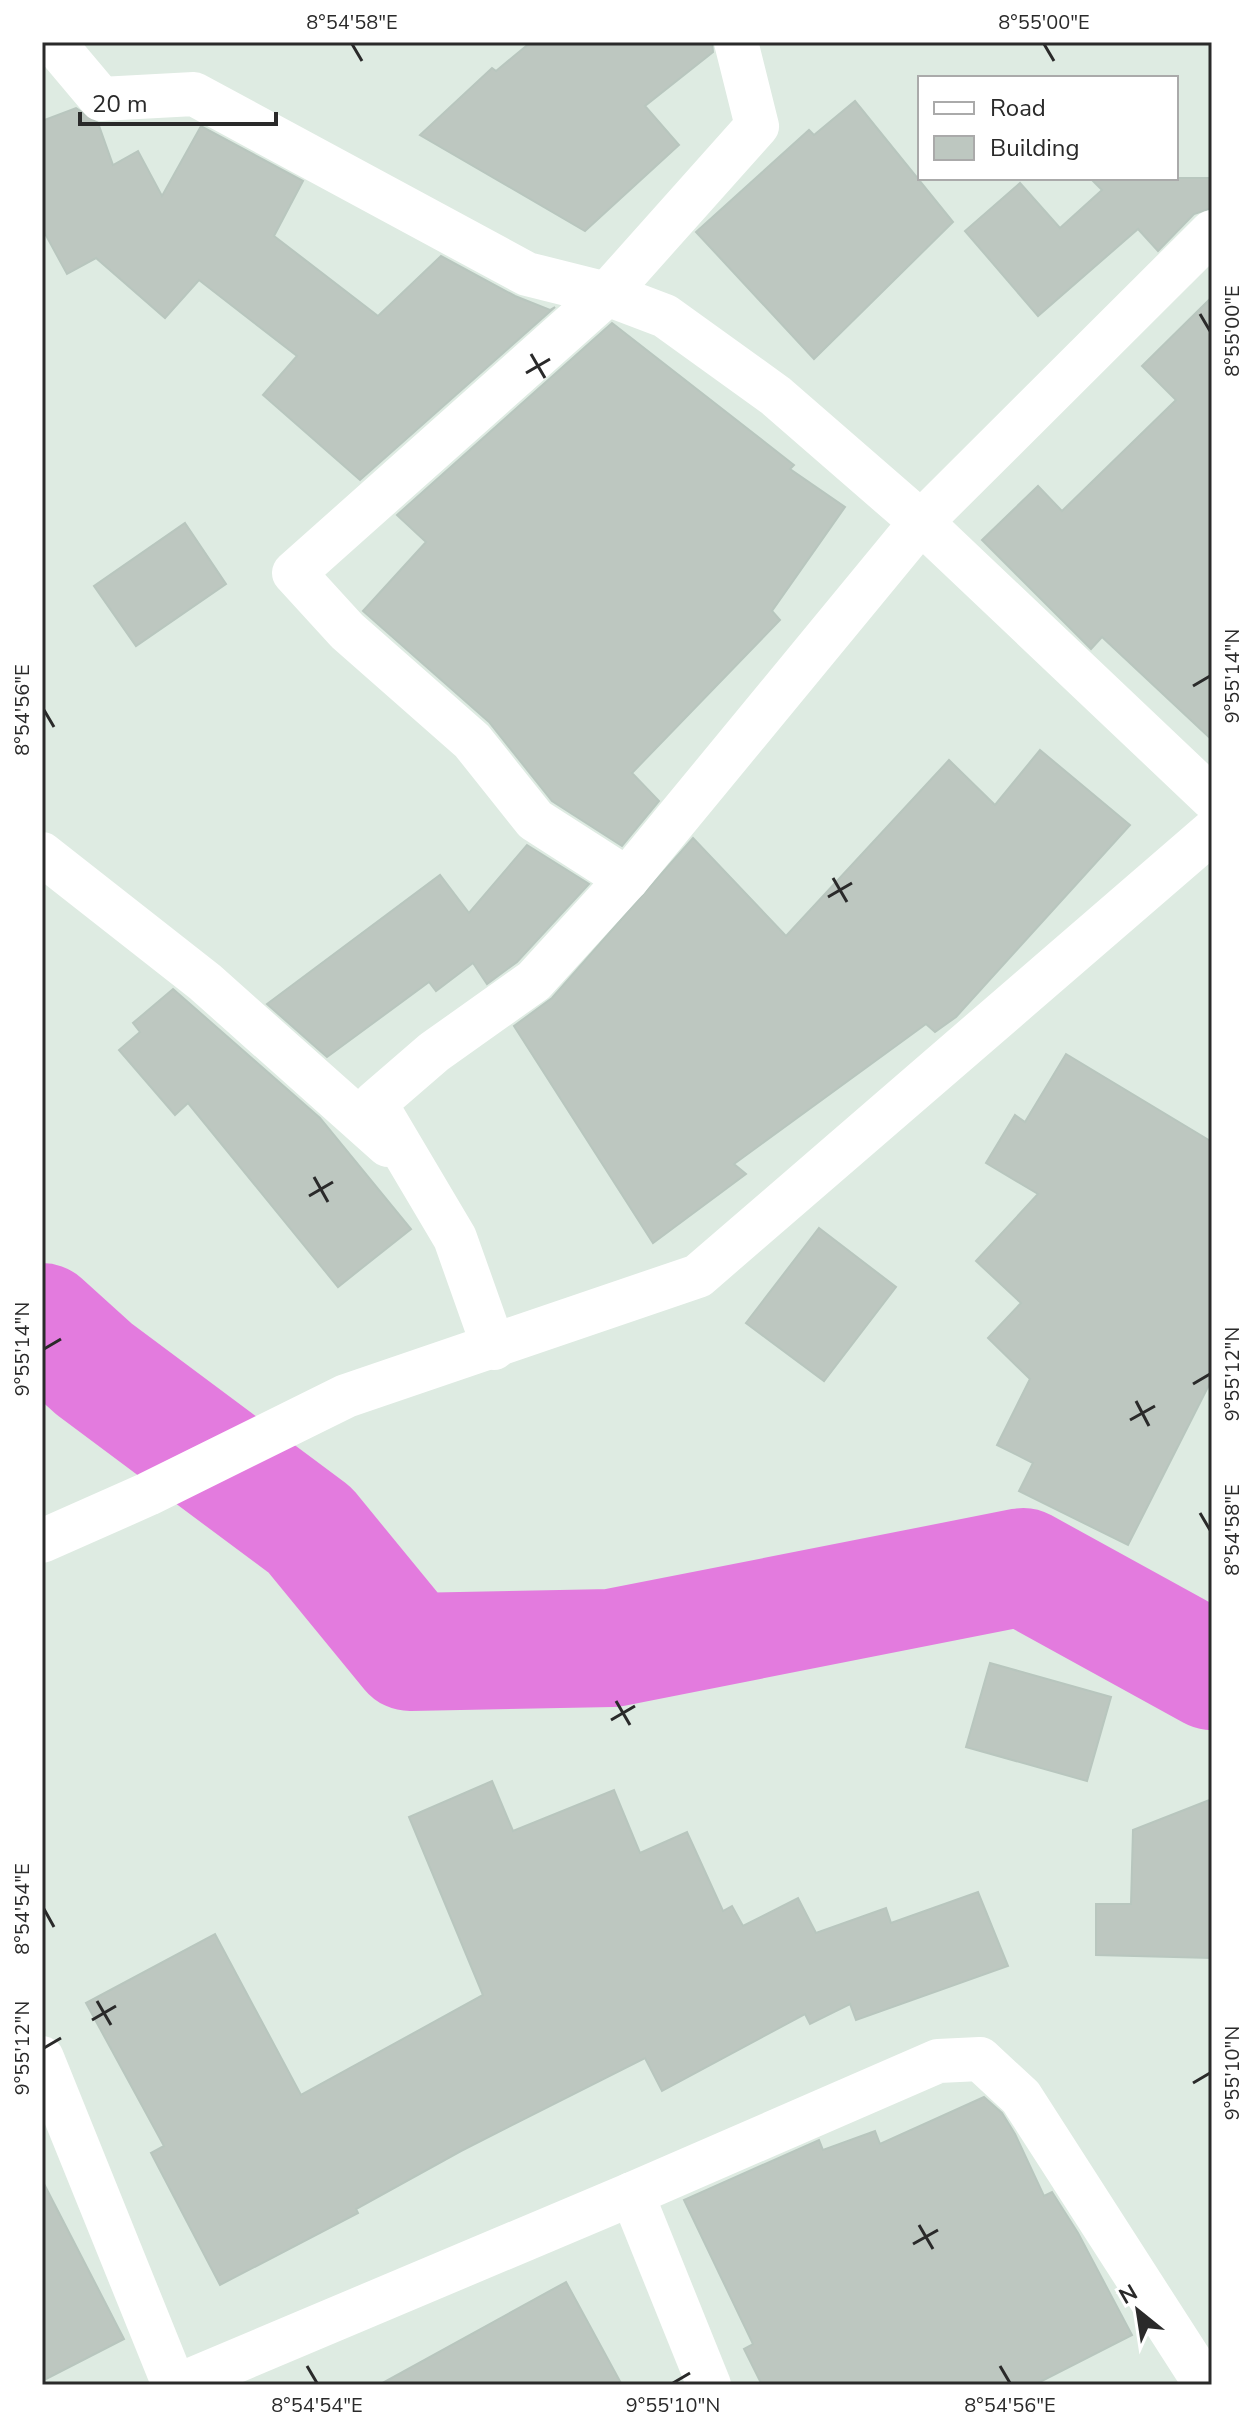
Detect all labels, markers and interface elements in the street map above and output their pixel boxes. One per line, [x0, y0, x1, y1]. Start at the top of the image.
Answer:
text: 8°54'58"E [306, 9, 398, 36]
text: 8°55'00"E [998, 9, 1090, 36]
scale bar [80, 76, 276, 126]
legend [918, 76, 1178, 180]
text: 20 m [92, 88, 148, 120]
text: Road [990, 92, 1046, 124]
text: Building [990, 132, 1080, 164]
text: 8°55'00"E [1219, 285, 1246, 377]
text: 9°55'14"N [1219, 629, 1246, 723]
text: 8°54'56"E [9, 664, 36, 756]
text: 9°55'14"N [9, 1302, 36, 1396]
text: 9°55'12"N [1219, 1327, 1246, 1421]
text: 8°54'58"E [1219, 1484, 1246, 1576]
text: 8°54'54"E [9, 1863, 36, 1955]
text: 9°55'12"N [9, 2001, 36, 2095]
text: 9°55'10"N [1219, 2026, 1246, 2120]
north arrow [1098, 2271, 1178, 2351]
text: N [1114, 2277, 1143, 2312]
text: 8°54'54"E [271, 2392, 363, 2419]
text: 9°55'10"N [626, 2392, 720, 2419]
text: 8°54'56"E [964, 2392, 1056, 2419]

